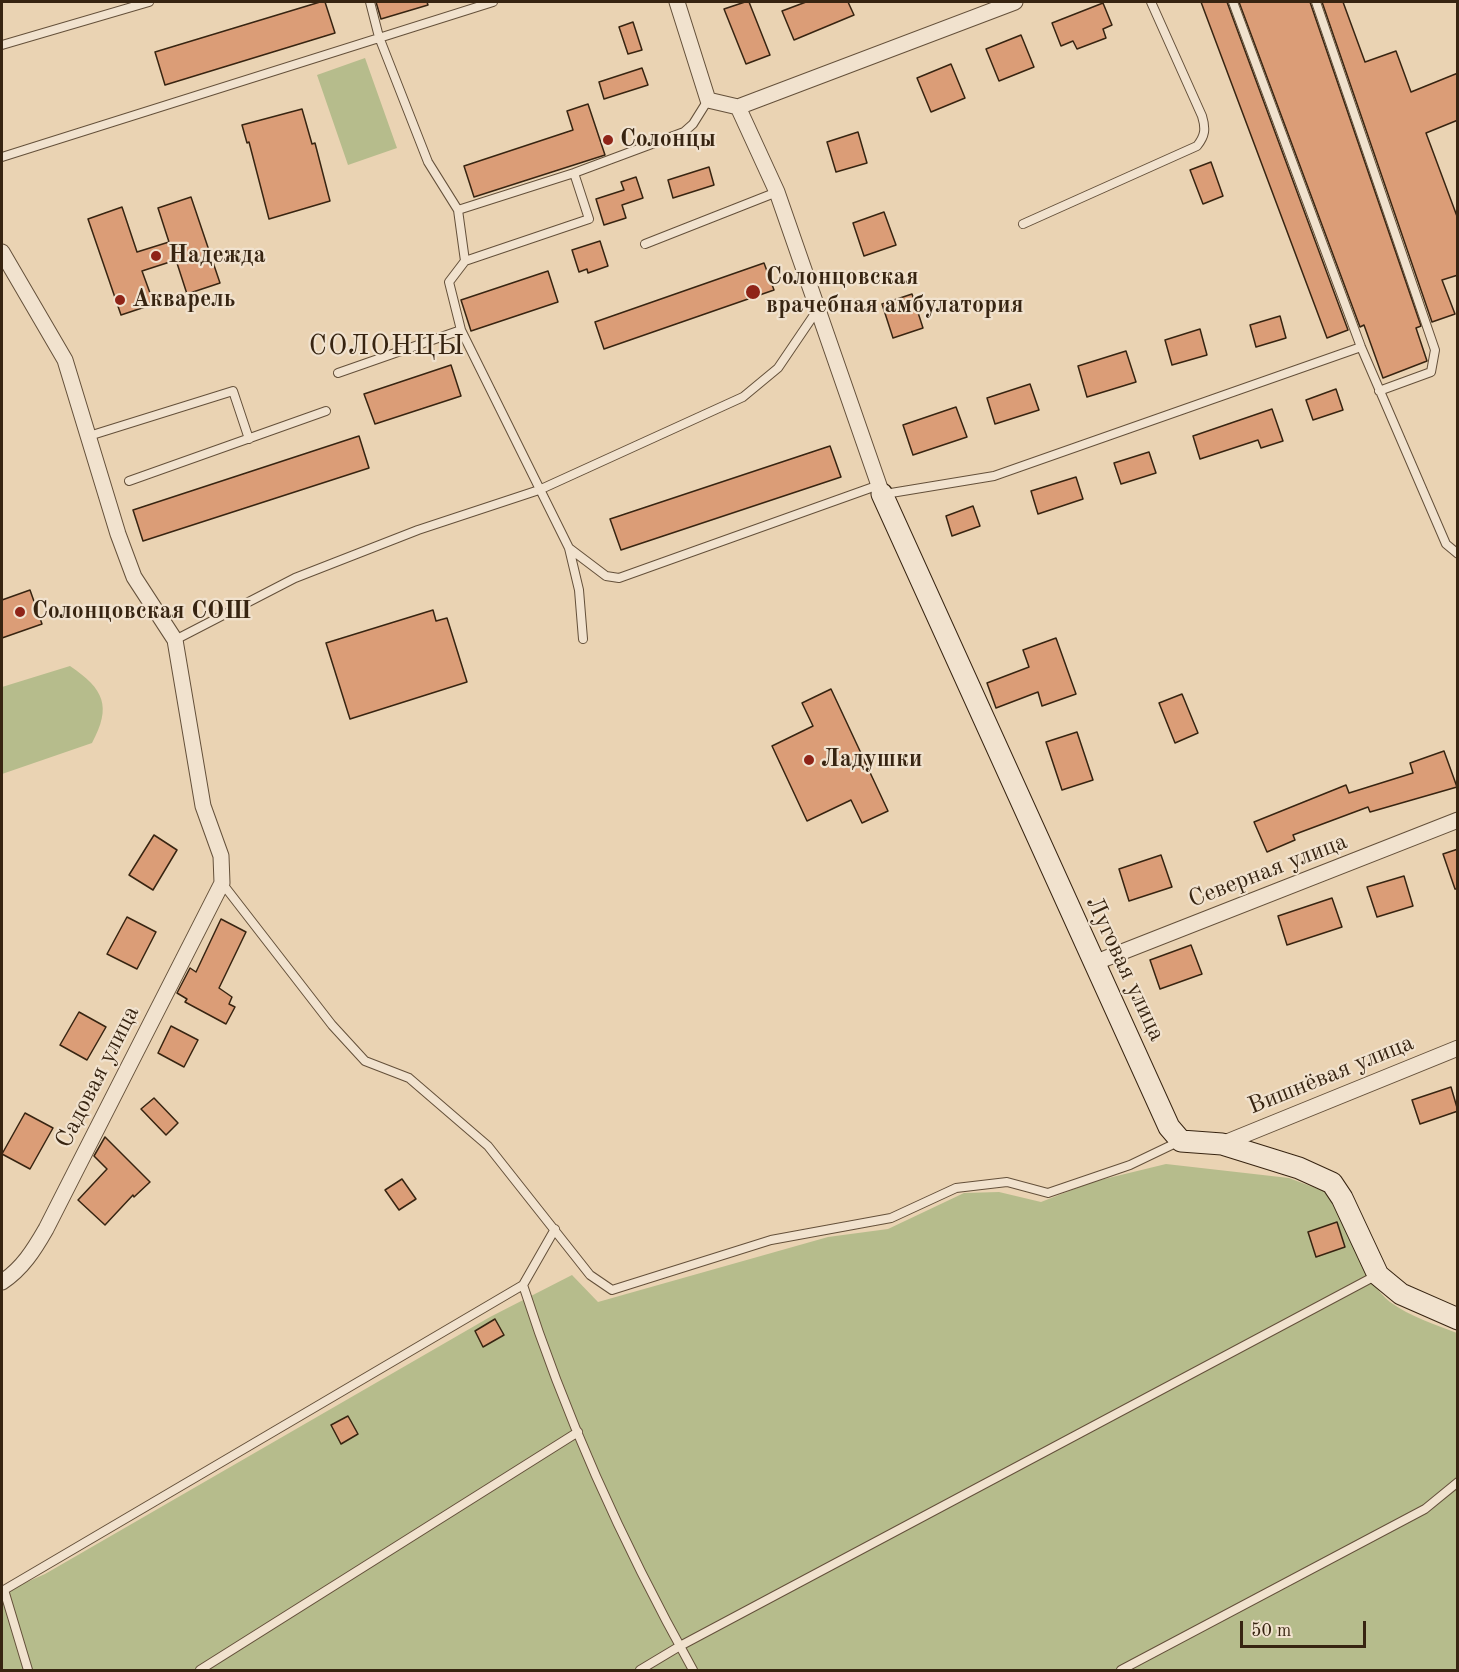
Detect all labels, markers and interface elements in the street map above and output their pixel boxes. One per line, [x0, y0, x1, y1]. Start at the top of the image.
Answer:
place label: Солонцы [620, 126, 716, 154]
marker: Солонцы [601, 133, 615, 147]
place label: Надежда [168, 242, 266, 270]
marker: Надежда [149, 249, 163, 263]
place label: Солонцовская врачебная амбулатория [766, 264, 1024, 320]
marker: Солонцовская врачебная амбулатория [744, 283, 762, 301]
place label: Акварель [132, 286, 235, 314]
marker: Акварель [113, 293, 127, 307]
district label: СОЛОНЦЫ [309, 331, 465, 363]
place label: Солонцовская СОШ [32, 598, 251, 626]
marker: Солонцовская СОШ [13, 605, 27, 619]
place label: Ладушки [821, 746, 922, 774]
marker: Ладушки [802, 753, 816, 767]
street label: Северная улица [1185, 828, 1351, 914]
street label: Луговая улица [1079, 892, 1171, 1046]
street label: Садовая улица [50, 1001, 146, 1153]
street label: Вишнёвая улица [1244, 1029, 1418, 1121]
scale bar [1243, 1609, 1369, 1647]
text: 50 m [1251, 1622, 1291, 1640]

